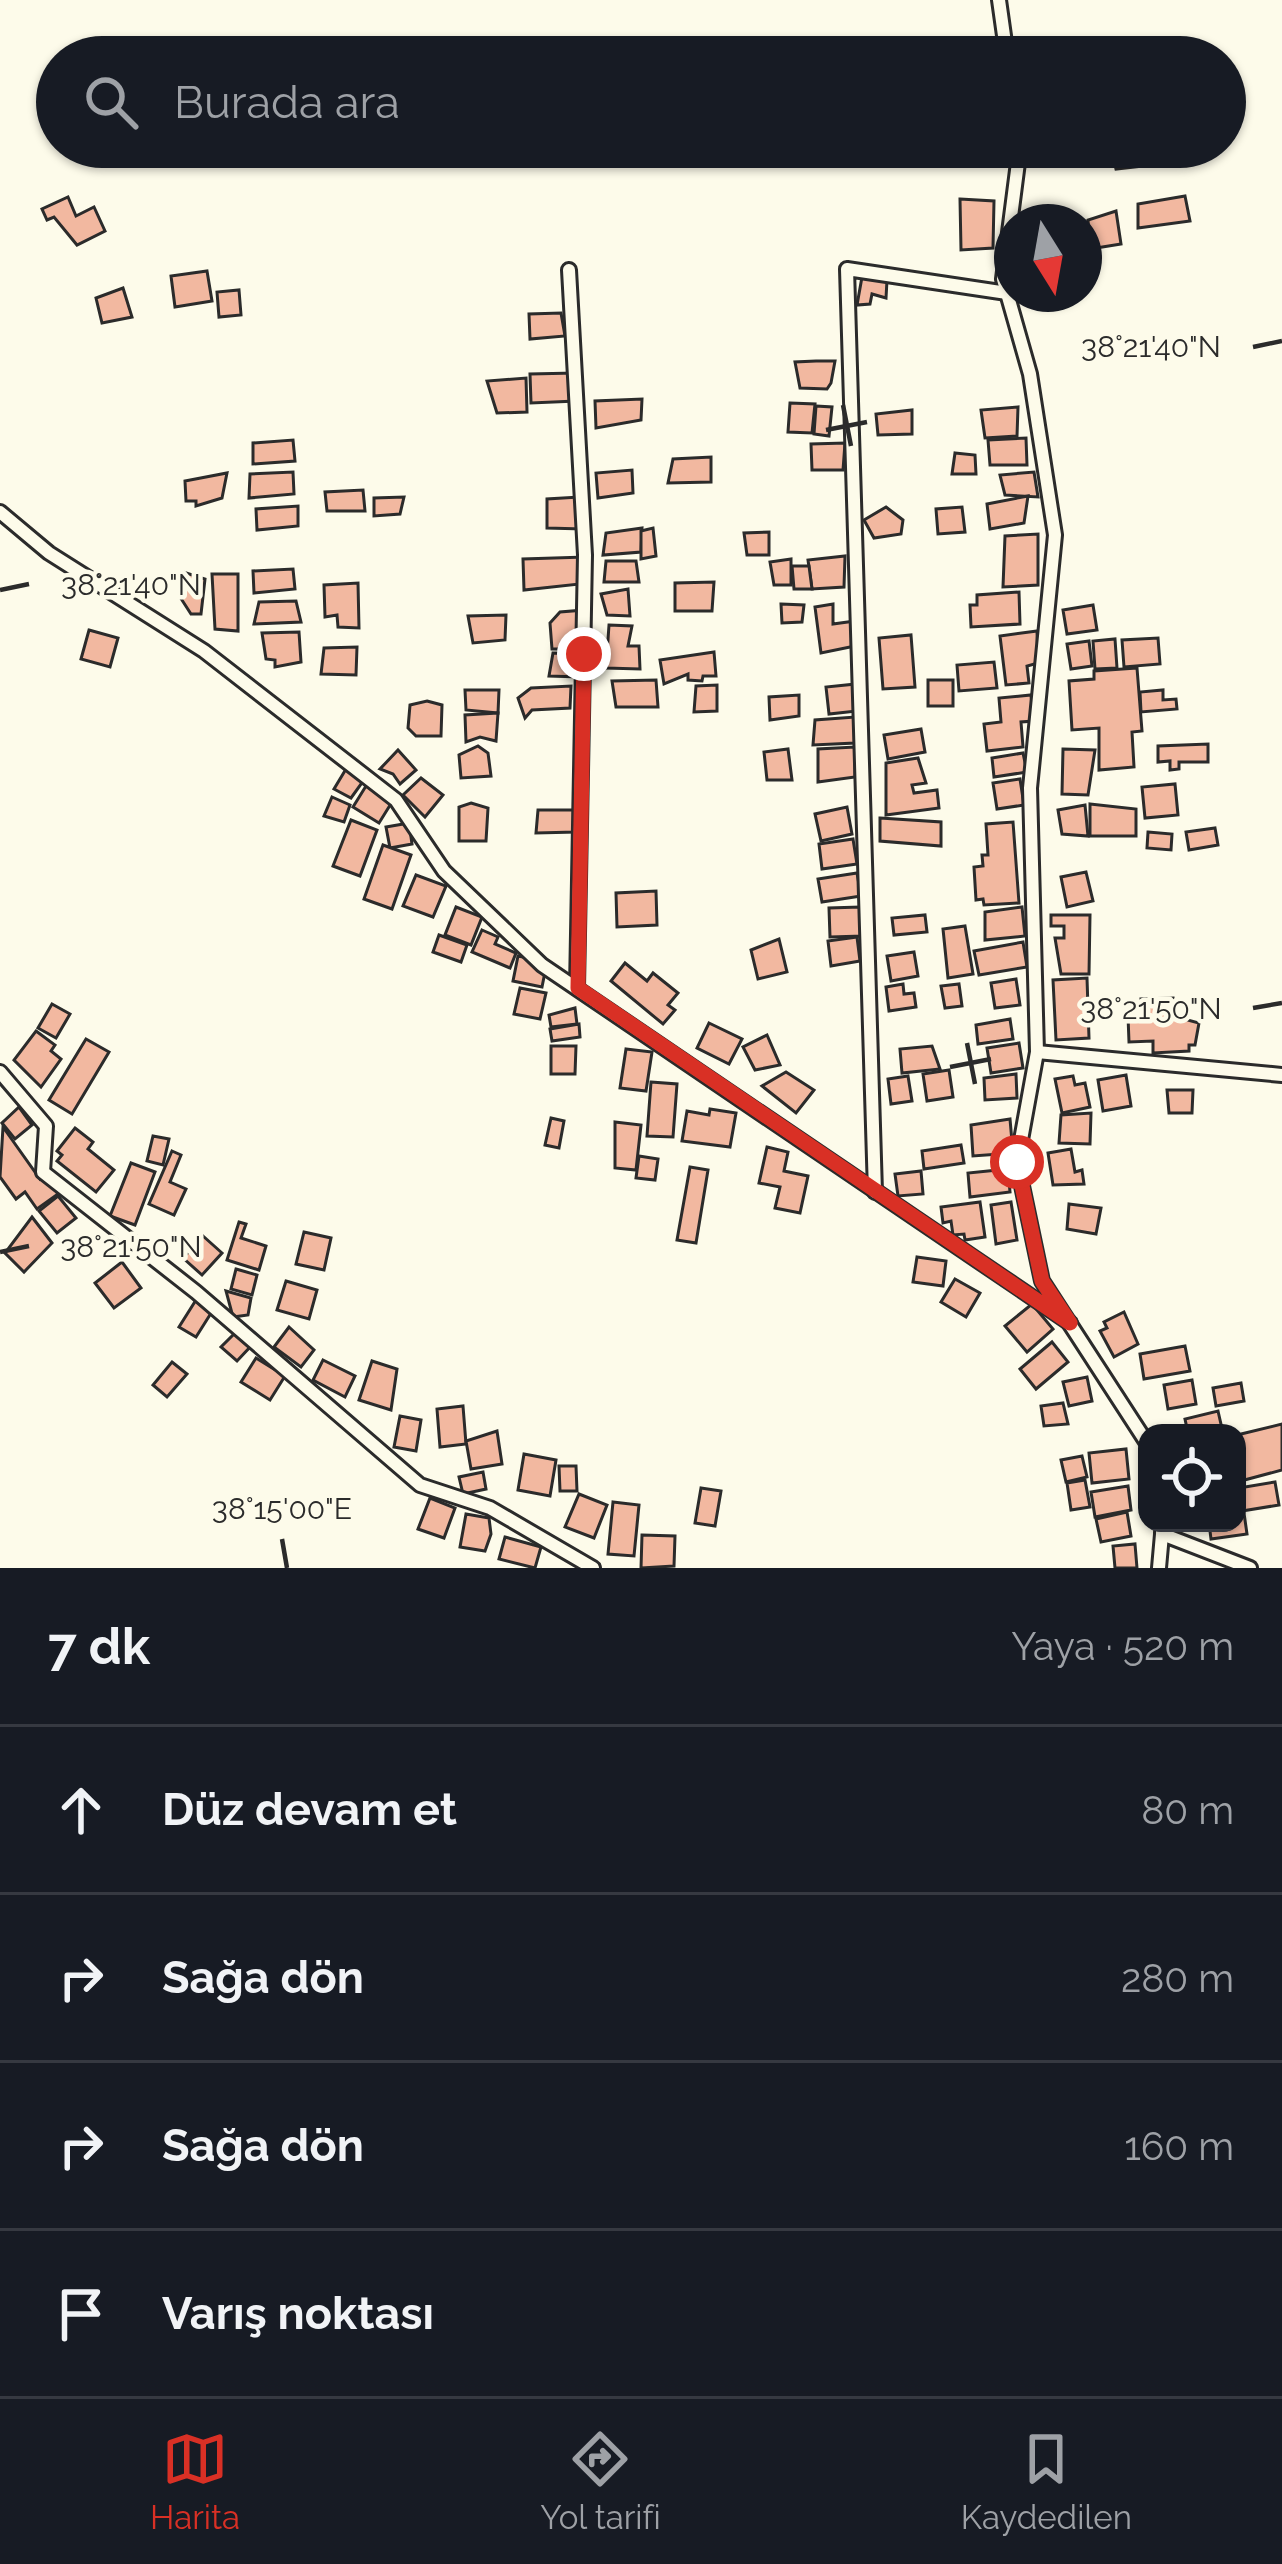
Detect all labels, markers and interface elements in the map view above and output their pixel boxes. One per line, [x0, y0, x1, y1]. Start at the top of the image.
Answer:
search box [36, 36, 1246, 168]
icon: search [78, 69, 144, 135]
text: Burada ara [174, 76, 400, 129]
north arrow [994, 204, 1102, 312]
text: 38°21'40"N [1081, 329, 1221, 364]
text: 38°21'40"N [61, 567, 201, 602]
route end [557, 627, 611, 681]
text: 38°21'50"N [1080, 991, 1222, 1026]
route start [990, 1135, 1044, 1189]
text: 38°21'50"N [60, 1229, 202, 1264]
map controls [1138, 1424, 1246, 1532]
button: locate [1138, 1424, 1246, 1532]
text: 38°15'00"E [212, 1491, 352, 1526]
text: 7 dk [48, 1616, 150, 1676]
text: Yaya · 520 m [1011, 1623, 1234, 1669]
icon: ahead [48, 1777, 114, 1843]
text: Düz devam et [162, 1783, 457, 1836]
text: 80 m [1141, 1787, 1234, 1833]
icon: right [48, 1945, 114, 2011]
text: Sağa dön [162, 1951, 364, 2004]
text: 280 m [1121, 1955, 1234, 2001]
icon: right [48, 2113, 114, 2179]
text: Sağa dön [162, 2119, 364, 2172]
text: 160 m [1124, 2123, 1234, 2169]
icon: arrive [48, 2281, 114, 2347]
text: Varış noktası [162, 2287, 434, 2340]
tab: Harita [150, 2426, 240, 2537]
tab: Yol tarifi [540, 2426, 661, 2537]
tab: Kaydedilen [961, 2426, 1132, 2537]

